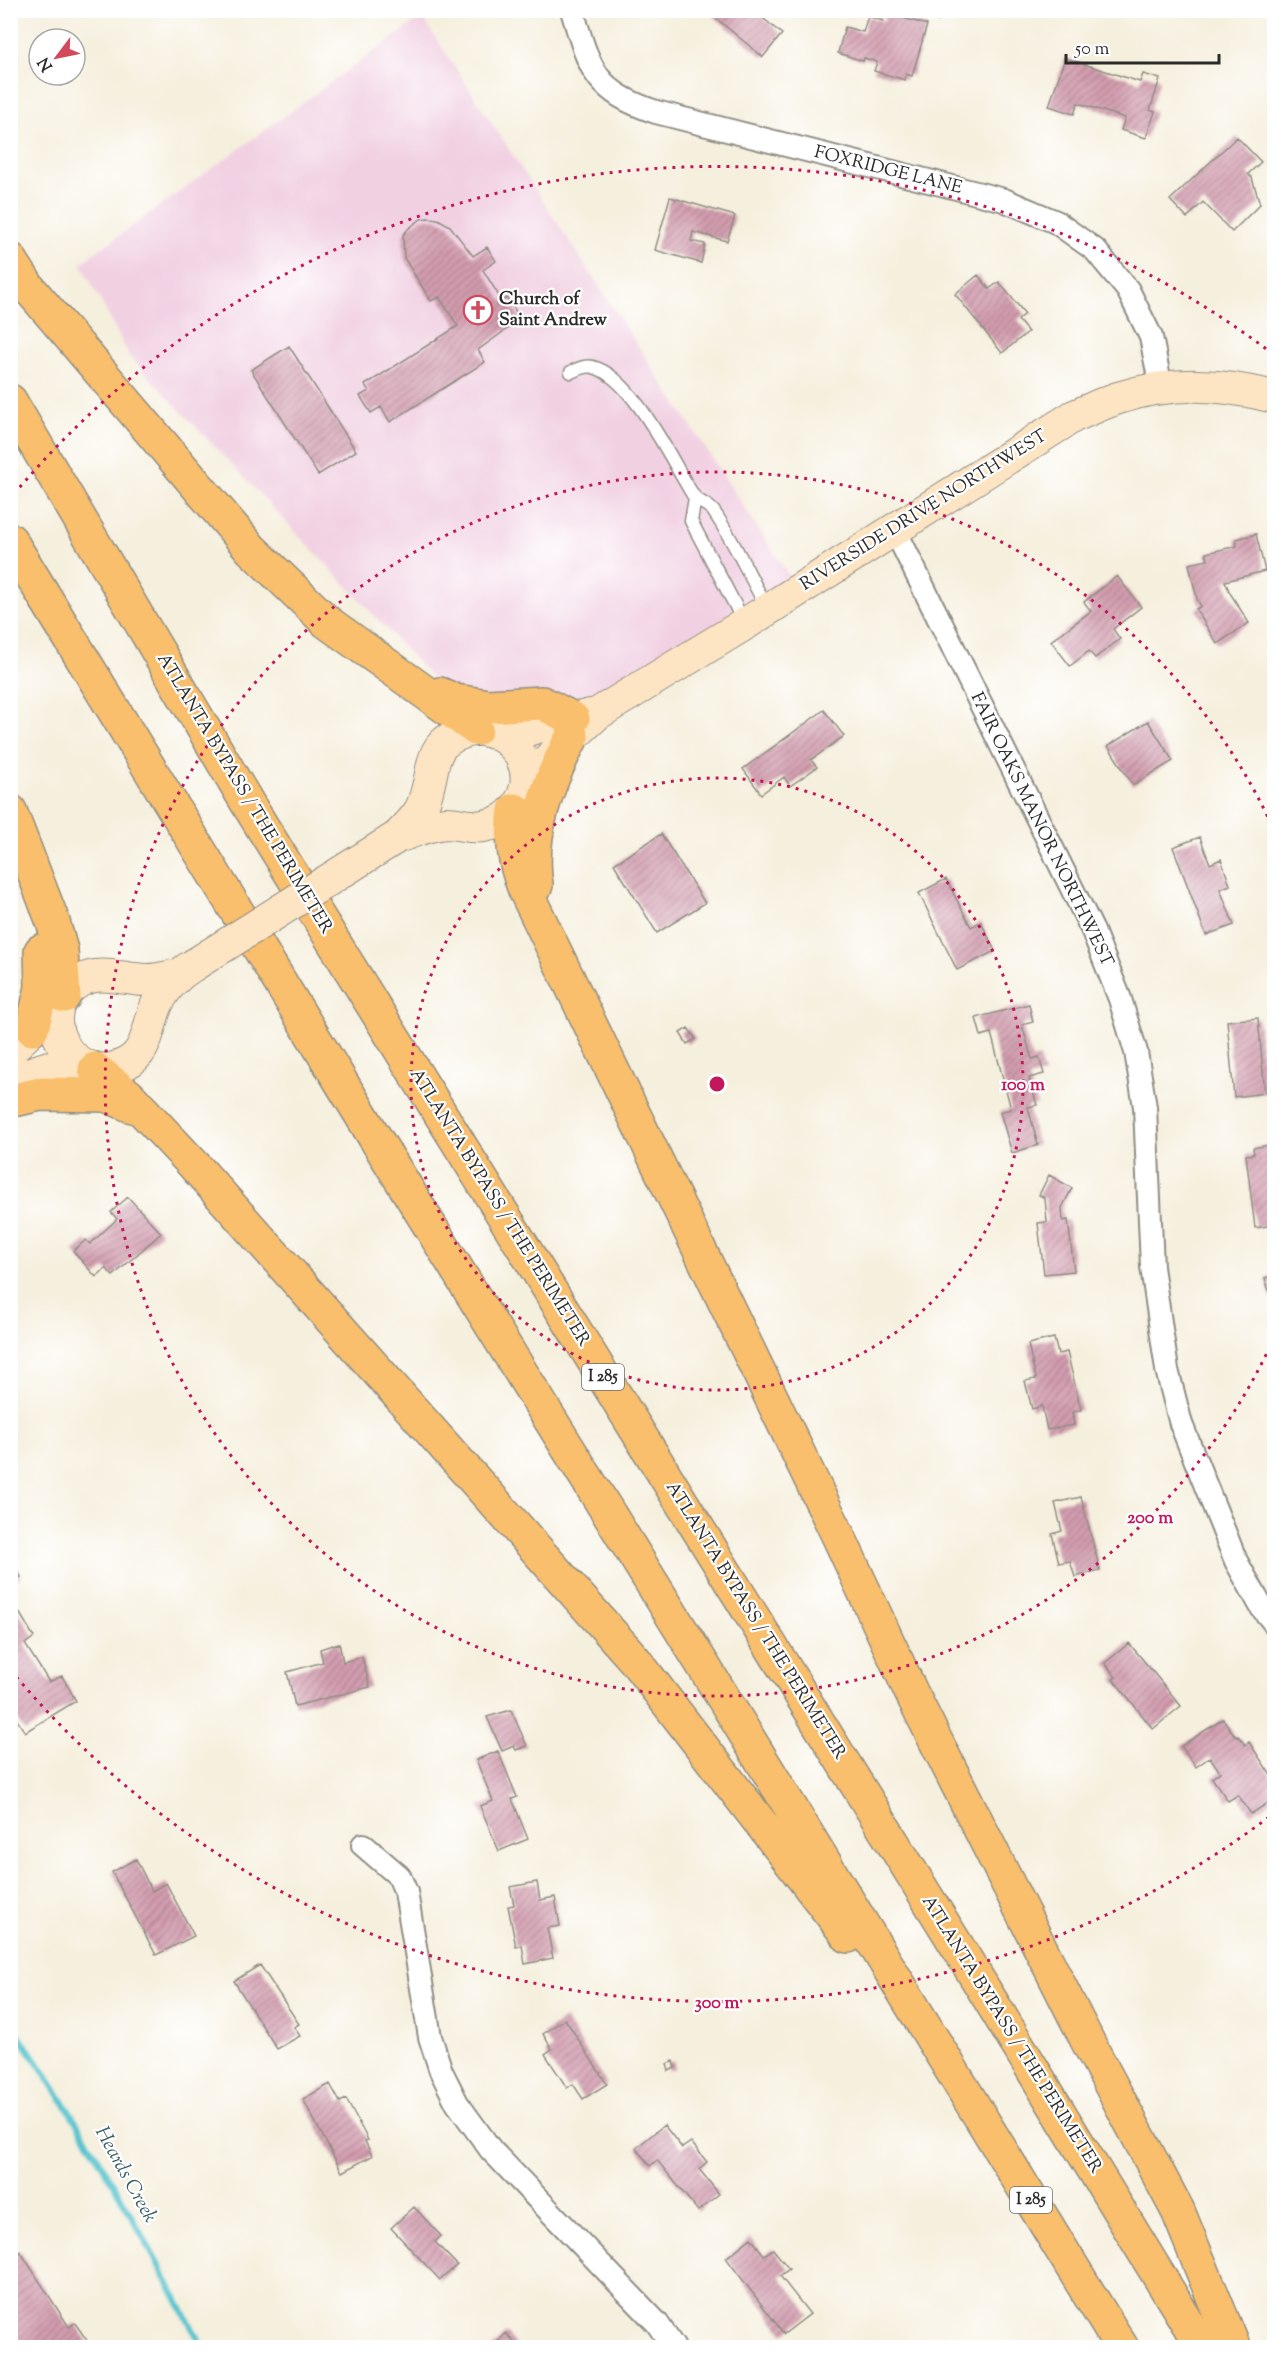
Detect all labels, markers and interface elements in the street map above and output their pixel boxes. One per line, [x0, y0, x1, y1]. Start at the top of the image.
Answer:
north arrow [27, 27, 87, 87]
scale bar [1066, 27, 1219, 65]
text: 50 m [1074, 37, 1110, 63]
text: N [33, 52, 60, 75]
street label: FOXRIDGE LANE [811, 140, 965, 202]
place label: Church of Saint Andrew [499, 287, 608, 334]
church icon: Church of Saint Andrew [462, 294, 494, 326]
street label: RIVERSIDE DRIVE NORTHWEST [795, 424, 1053, 598]
street label: ATLANTA BYPASS / THE PERIMETER [150, 649, 338, 939]
street label: FAIR OAKS MANOR NORTHWEST [963, 688, 1119, 972]
street label: ATLANTA BYPASS / THE PERIMETER [402, 1064, 596, 1352]
text: 100 m [1001, 1073, 1045, 1099]
centre of rings [707, 1074, 727, 1094]
road number: I 285 [582, 1364, 624, 1390]
street label: ATLANTA BYPASS / THE PERIMETER [658, 1477, 852, 1765]
text: 200 m [1127, 1506, 1173, 1532]
street label: ATLANTA BYPASS / THE PERIMETER [914, 1891, 1108, 2179]
text: 300 m [695, 1991, 740, 2017]
water label: Heards Creek [87, 2121, 163, 2229]
road number: I 285 [1010, 2187, 1052, 2213]

